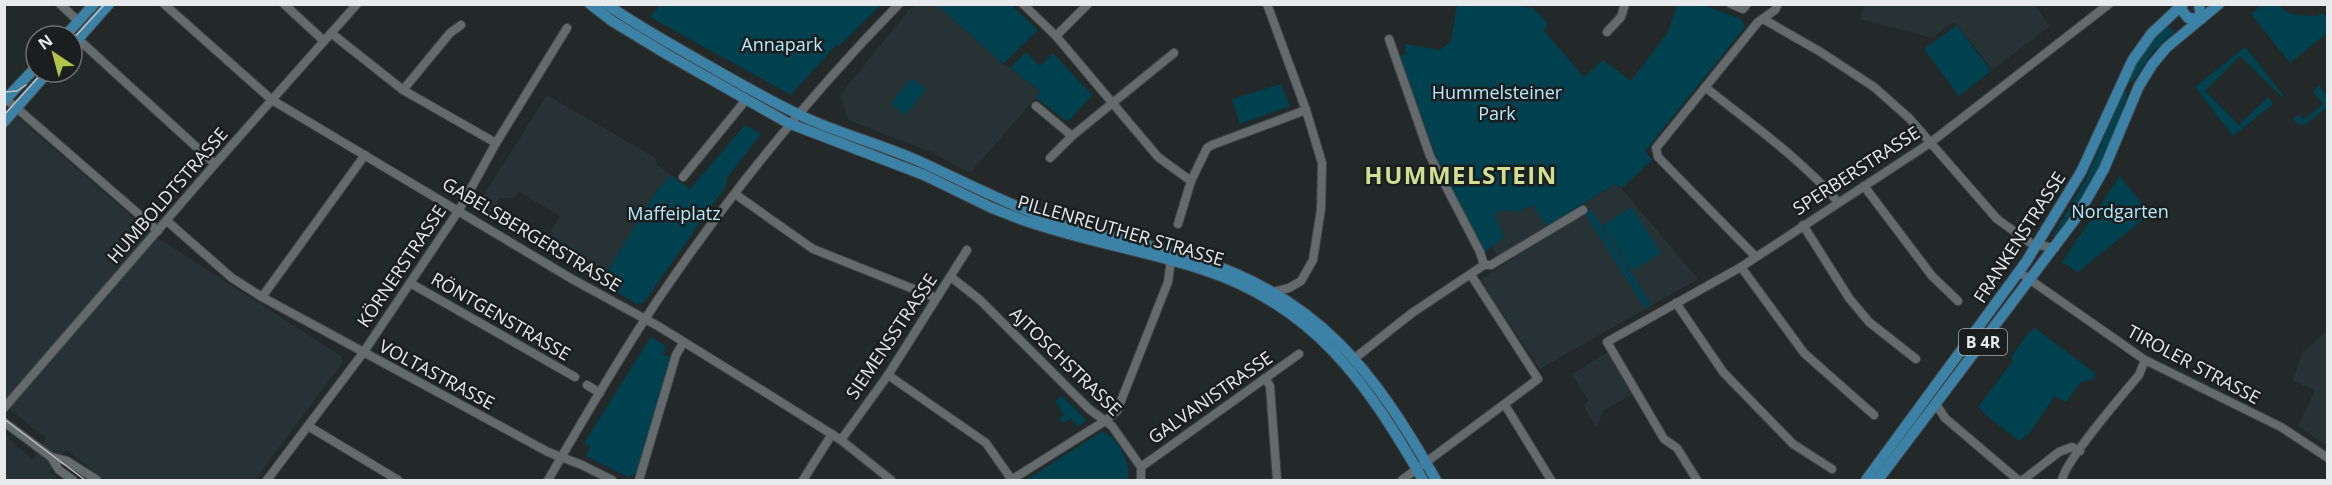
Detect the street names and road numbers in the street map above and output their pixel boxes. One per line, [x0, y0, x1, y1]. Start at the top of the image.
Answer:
street label: SPERBERSTRASSE [1788, 120, 1924, 220]
street label: HUMBOLDTSTRASSE [101, 122, 233, 268]
street label: FRANKENSTRASSE [1968, 167, 2070, 307]
street label: GABELSBERGERSTRASSE [438, 171, 626, 297]
street label: PILLENREUTHER STRASSE [1015, 189, 1227, 271]
street label: KÖRNERSTRASSE [351, 200, 451, 332]
street label: RÖNTGENSTRASSE [427, 266, 575, 366]
street label: SIEMENSSTRASSE [840, 269, 942, 403]
street label: AJTOSCHSTRASSE [1005, 301, 1127, 421]
street label: TIROLER STRASSE [2123, 319, 2265, 409]
road number: B 4R [1959, 329, 2007, 355]
street label: VOLTASTRASSE [375, 333, 499, 415]
street label: GALVANISTRASSE [1143, 345, 1277, 449]

